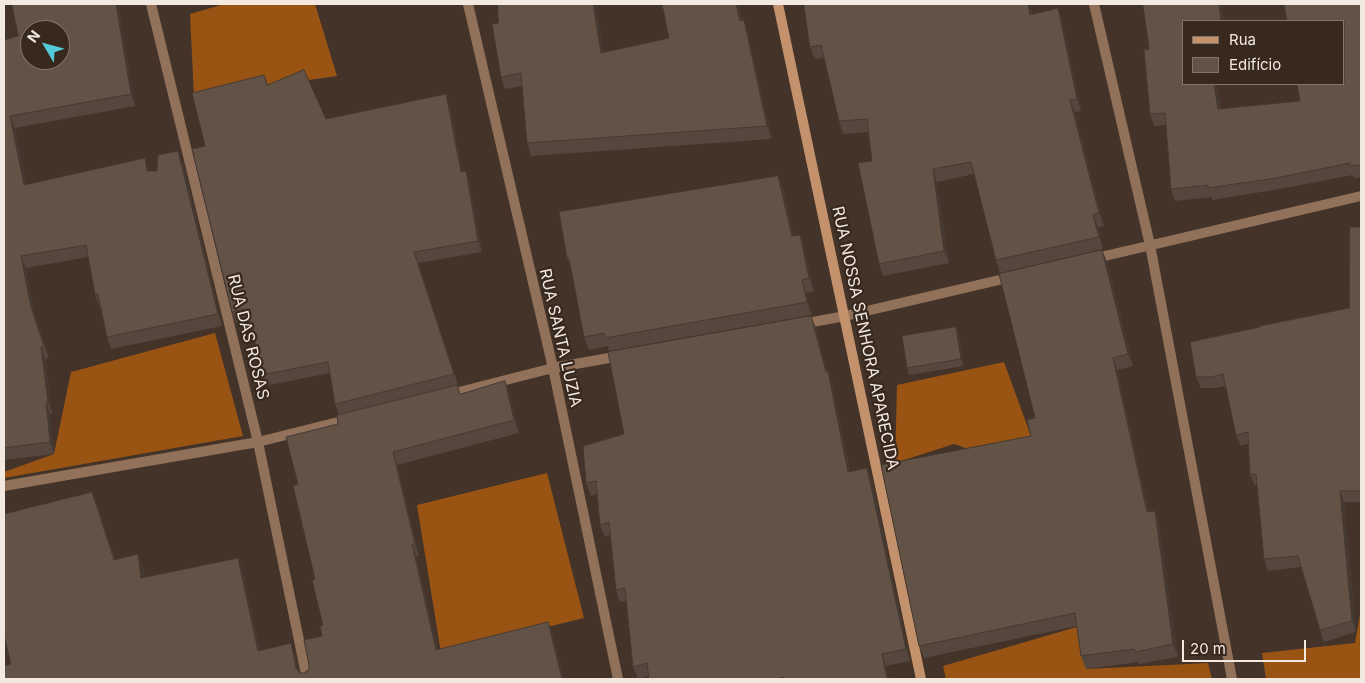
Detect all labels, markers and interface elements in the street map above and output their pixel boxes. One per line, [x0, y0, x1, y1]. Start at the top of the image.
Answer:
north arrow [20, 20, 70, 70]
legend [1182, 20, 1345, 85]
text: N [23, 27, 43, 46]
text: Rua [1229, 30, 1256, 49]
text: Edifício [1229, 55, 1281, 74]
street label: RUA NOSSA SENHORA APARECIDA [828, 205, 902, 471]
street label: RUA SANTA LUZIA [535, 267, 585, 409]
street label: RUA DAS ROSAS [223, 272, 273, 402]
scale bar [1185, 630, 1309, 662]
text: 20 m [1190, 639, 1226, 658]

